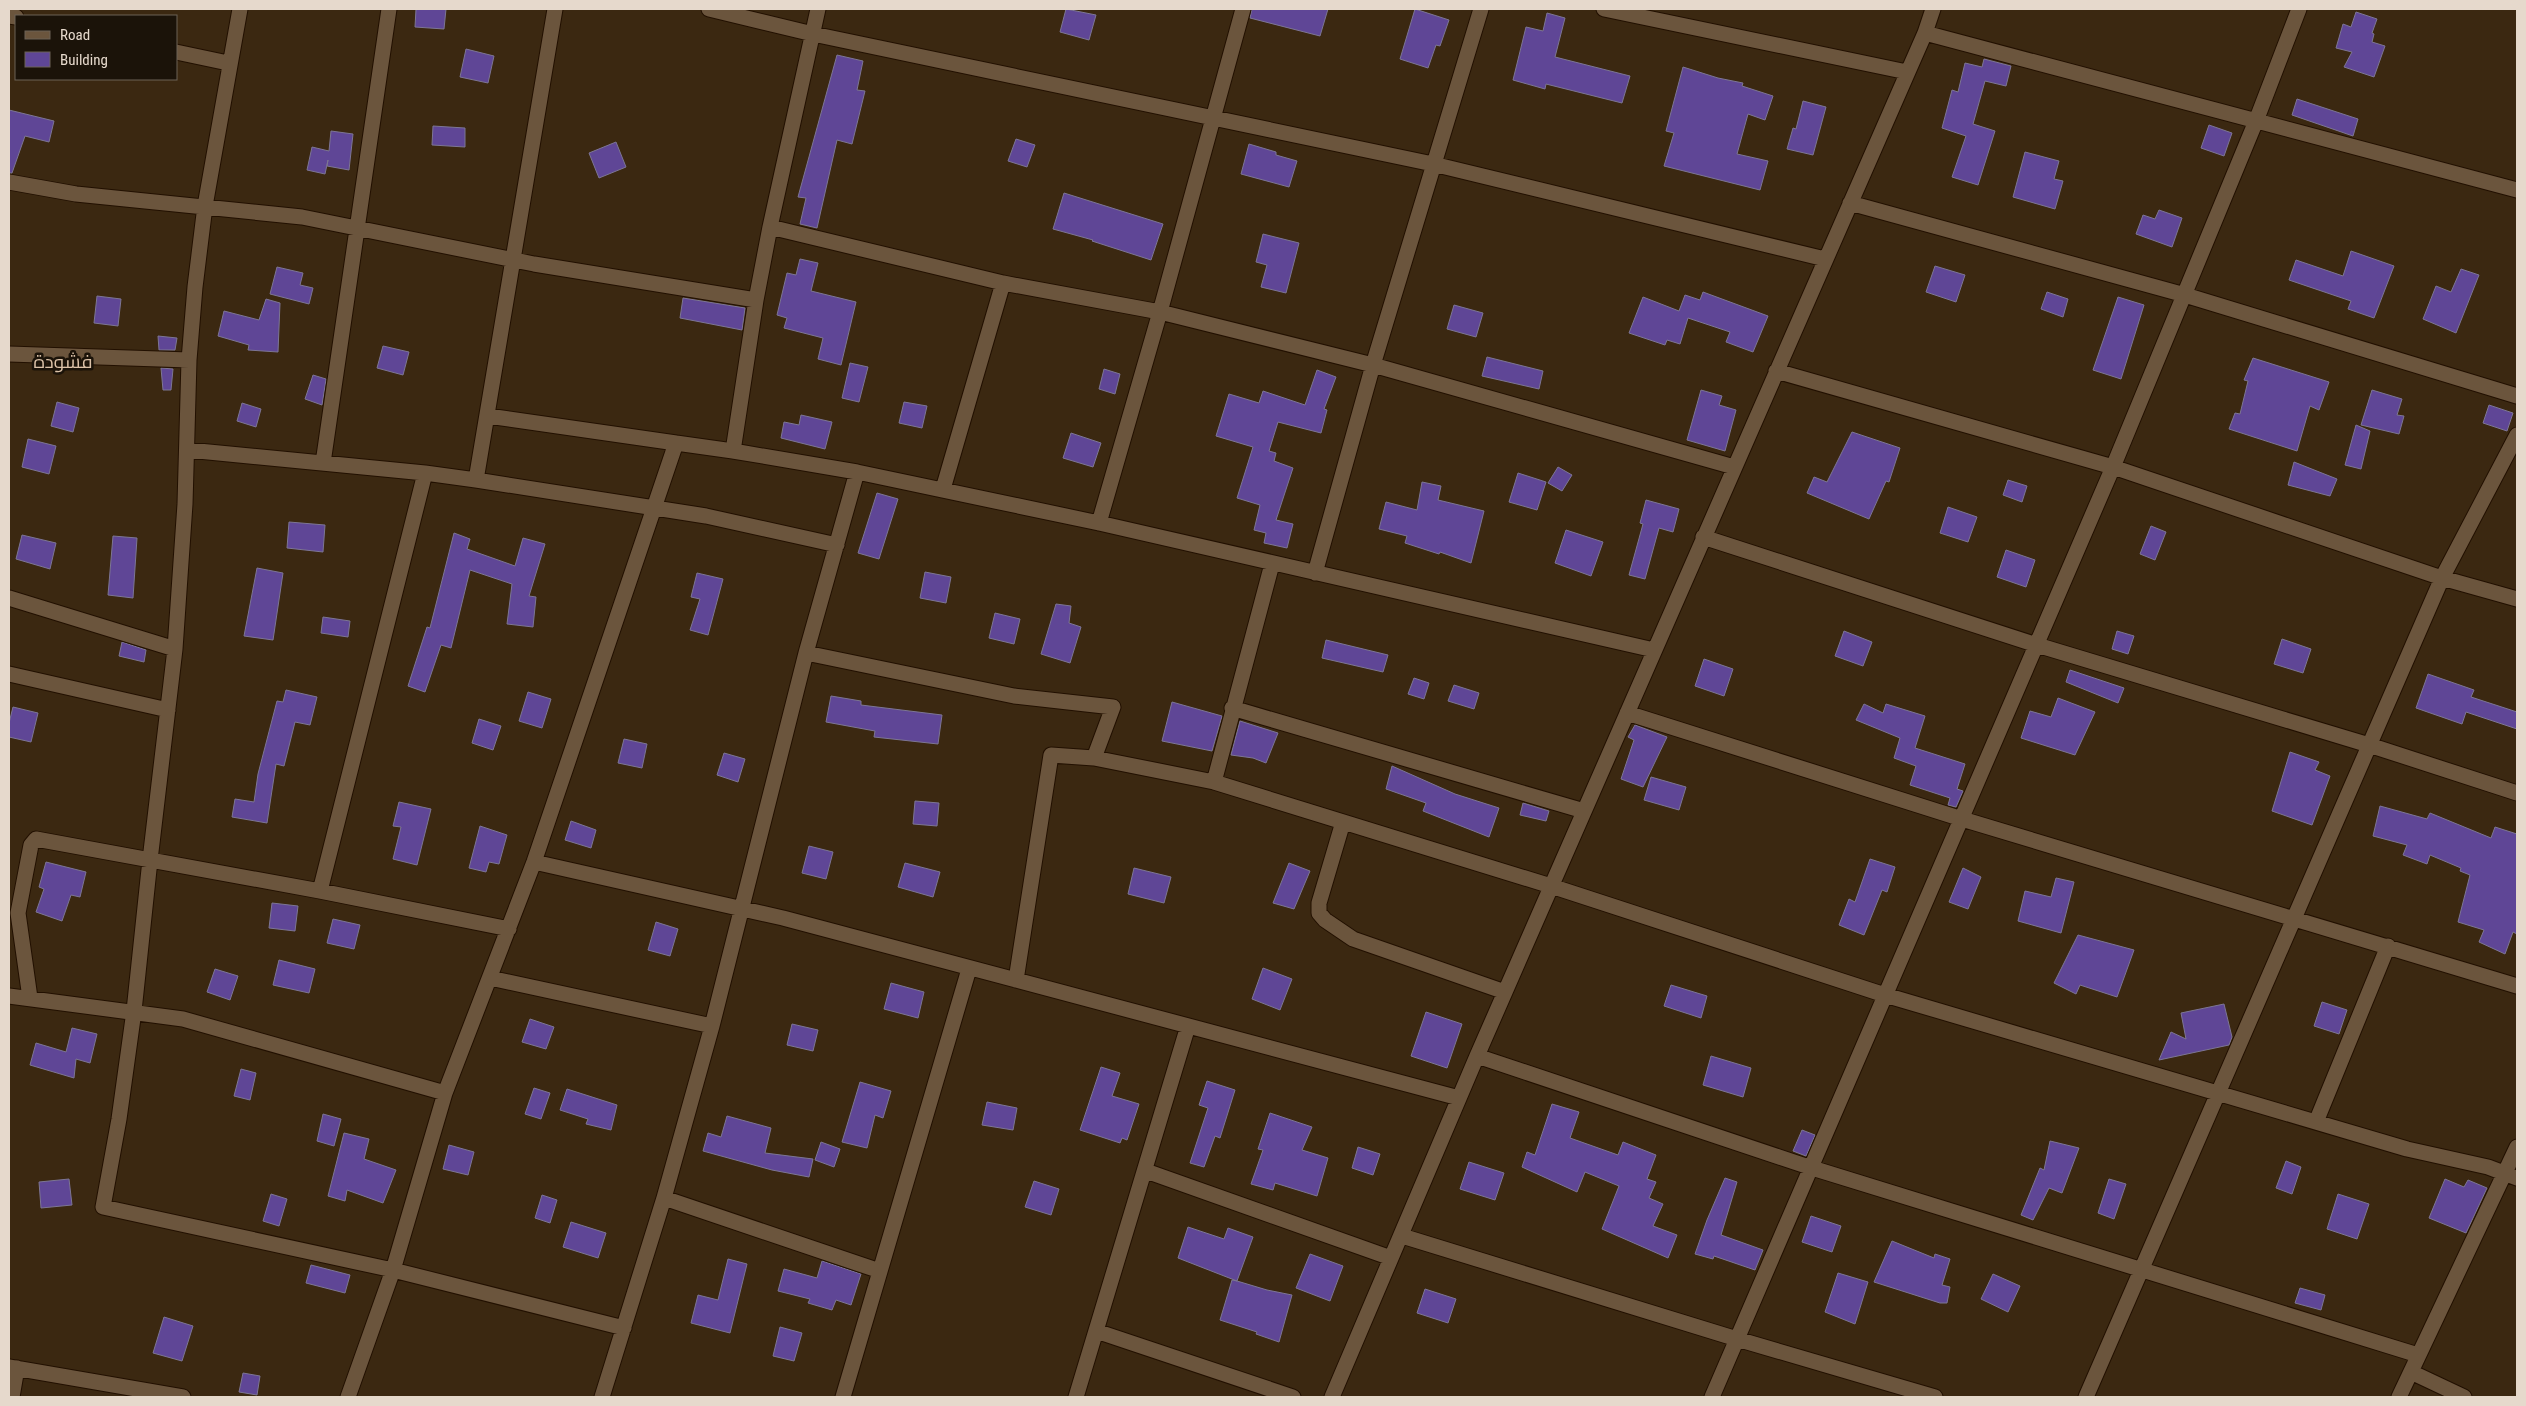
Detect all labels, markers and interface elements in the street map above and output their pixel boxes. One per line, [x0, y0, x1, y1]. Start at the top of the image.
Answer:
legend [15, 15, 178, 80]
text: Road [60, 26, 90, 44]
text: Building [60, 51, 108, 69]
district label: فشودة [33, 350, 93, 373]

